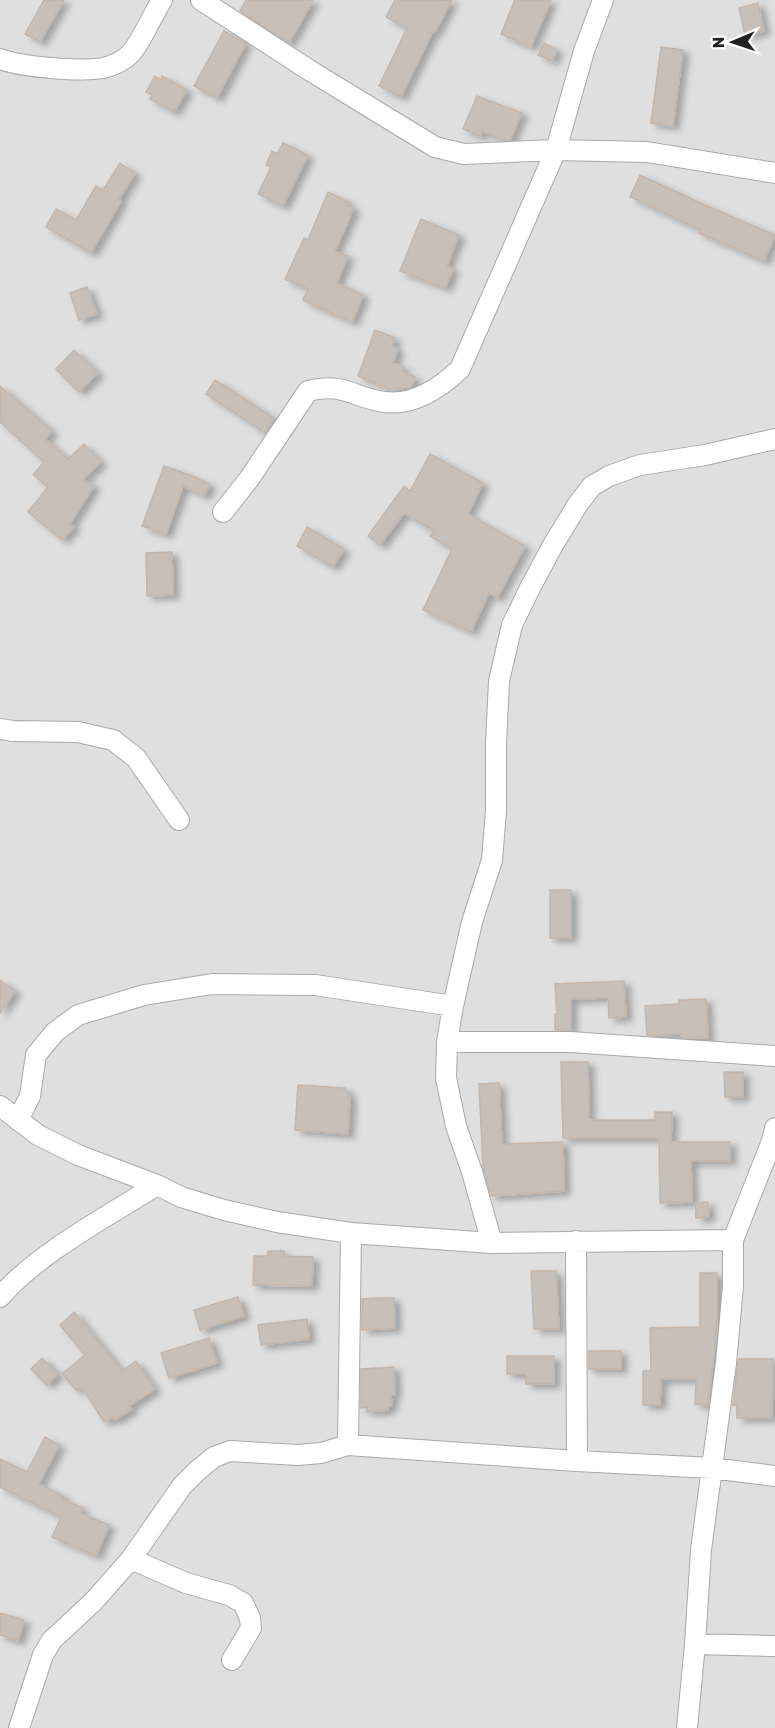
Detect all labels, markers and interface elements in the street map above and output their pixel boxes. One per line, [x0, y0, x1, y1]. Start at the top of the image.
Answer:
north arrow [703, 12, 763, 72]
text: N [709, 36, 728, 49]

